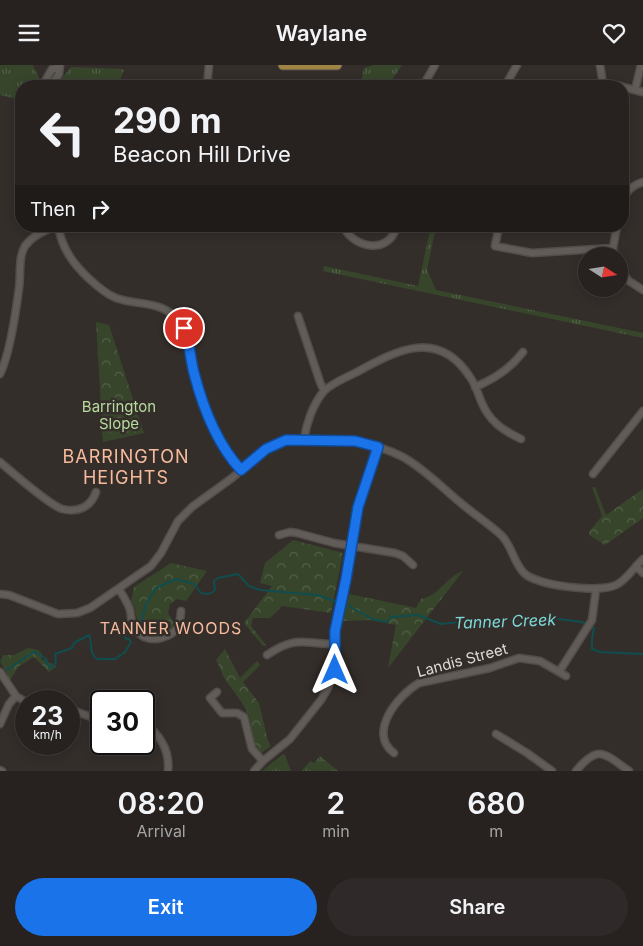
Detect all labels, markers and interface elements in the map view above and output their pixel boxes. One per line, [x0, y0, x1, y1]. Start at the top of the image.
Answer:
icon: menu [15, 19, 43, 47]
icon: heart [600, 19, 628, 47]
text: Waylane [276, 20, 367, 46]
text: 290 m [113, 99, 222, 141]
icon: left [30, 100, 95, 165]
text: Beacon Hill Drive [113, 141, 291, 167]
icon: right [86, 195, 114, 223]
text: Then [30, 198, 76, 221]
north arrow [578, 247, 628, 297]
map controls [578, 247, 628, 297]
pin [163, 307, 205, 349]
icon: arrive [170, 314, 198, 342]
park label: Barrington Slope [82, 397, 156, 433]
district label: BARRINGTON HEIGHTS [62, 446, 190, 488]
water label: Tanner Creek [454, 609, 557, 633]
district label: TANNER WOODS [100, 618, 242, 638]
street label: Landis Street [415, 639, 509, 681]
position arrow [308, 643, 360, 695]
speed limit sign: 30 [90, 690, 155, 755]
text: 23 [32, 701, 63, 731]
text: km/h [33, 727, 62, 742]
text: 08:20 [118, 785, 205, 821]
text: 2 [327, 785, 345, 821]
text: 680 [467, 785, 525, 821]
text: Arrival [137, 821, 186, 841]
text: min [322, 821, 350, 841]
text: m [489, 821, 503, 841]
button: Exit [15, 878, 317, 936]
button: Share [327, 878, 628, 936]

